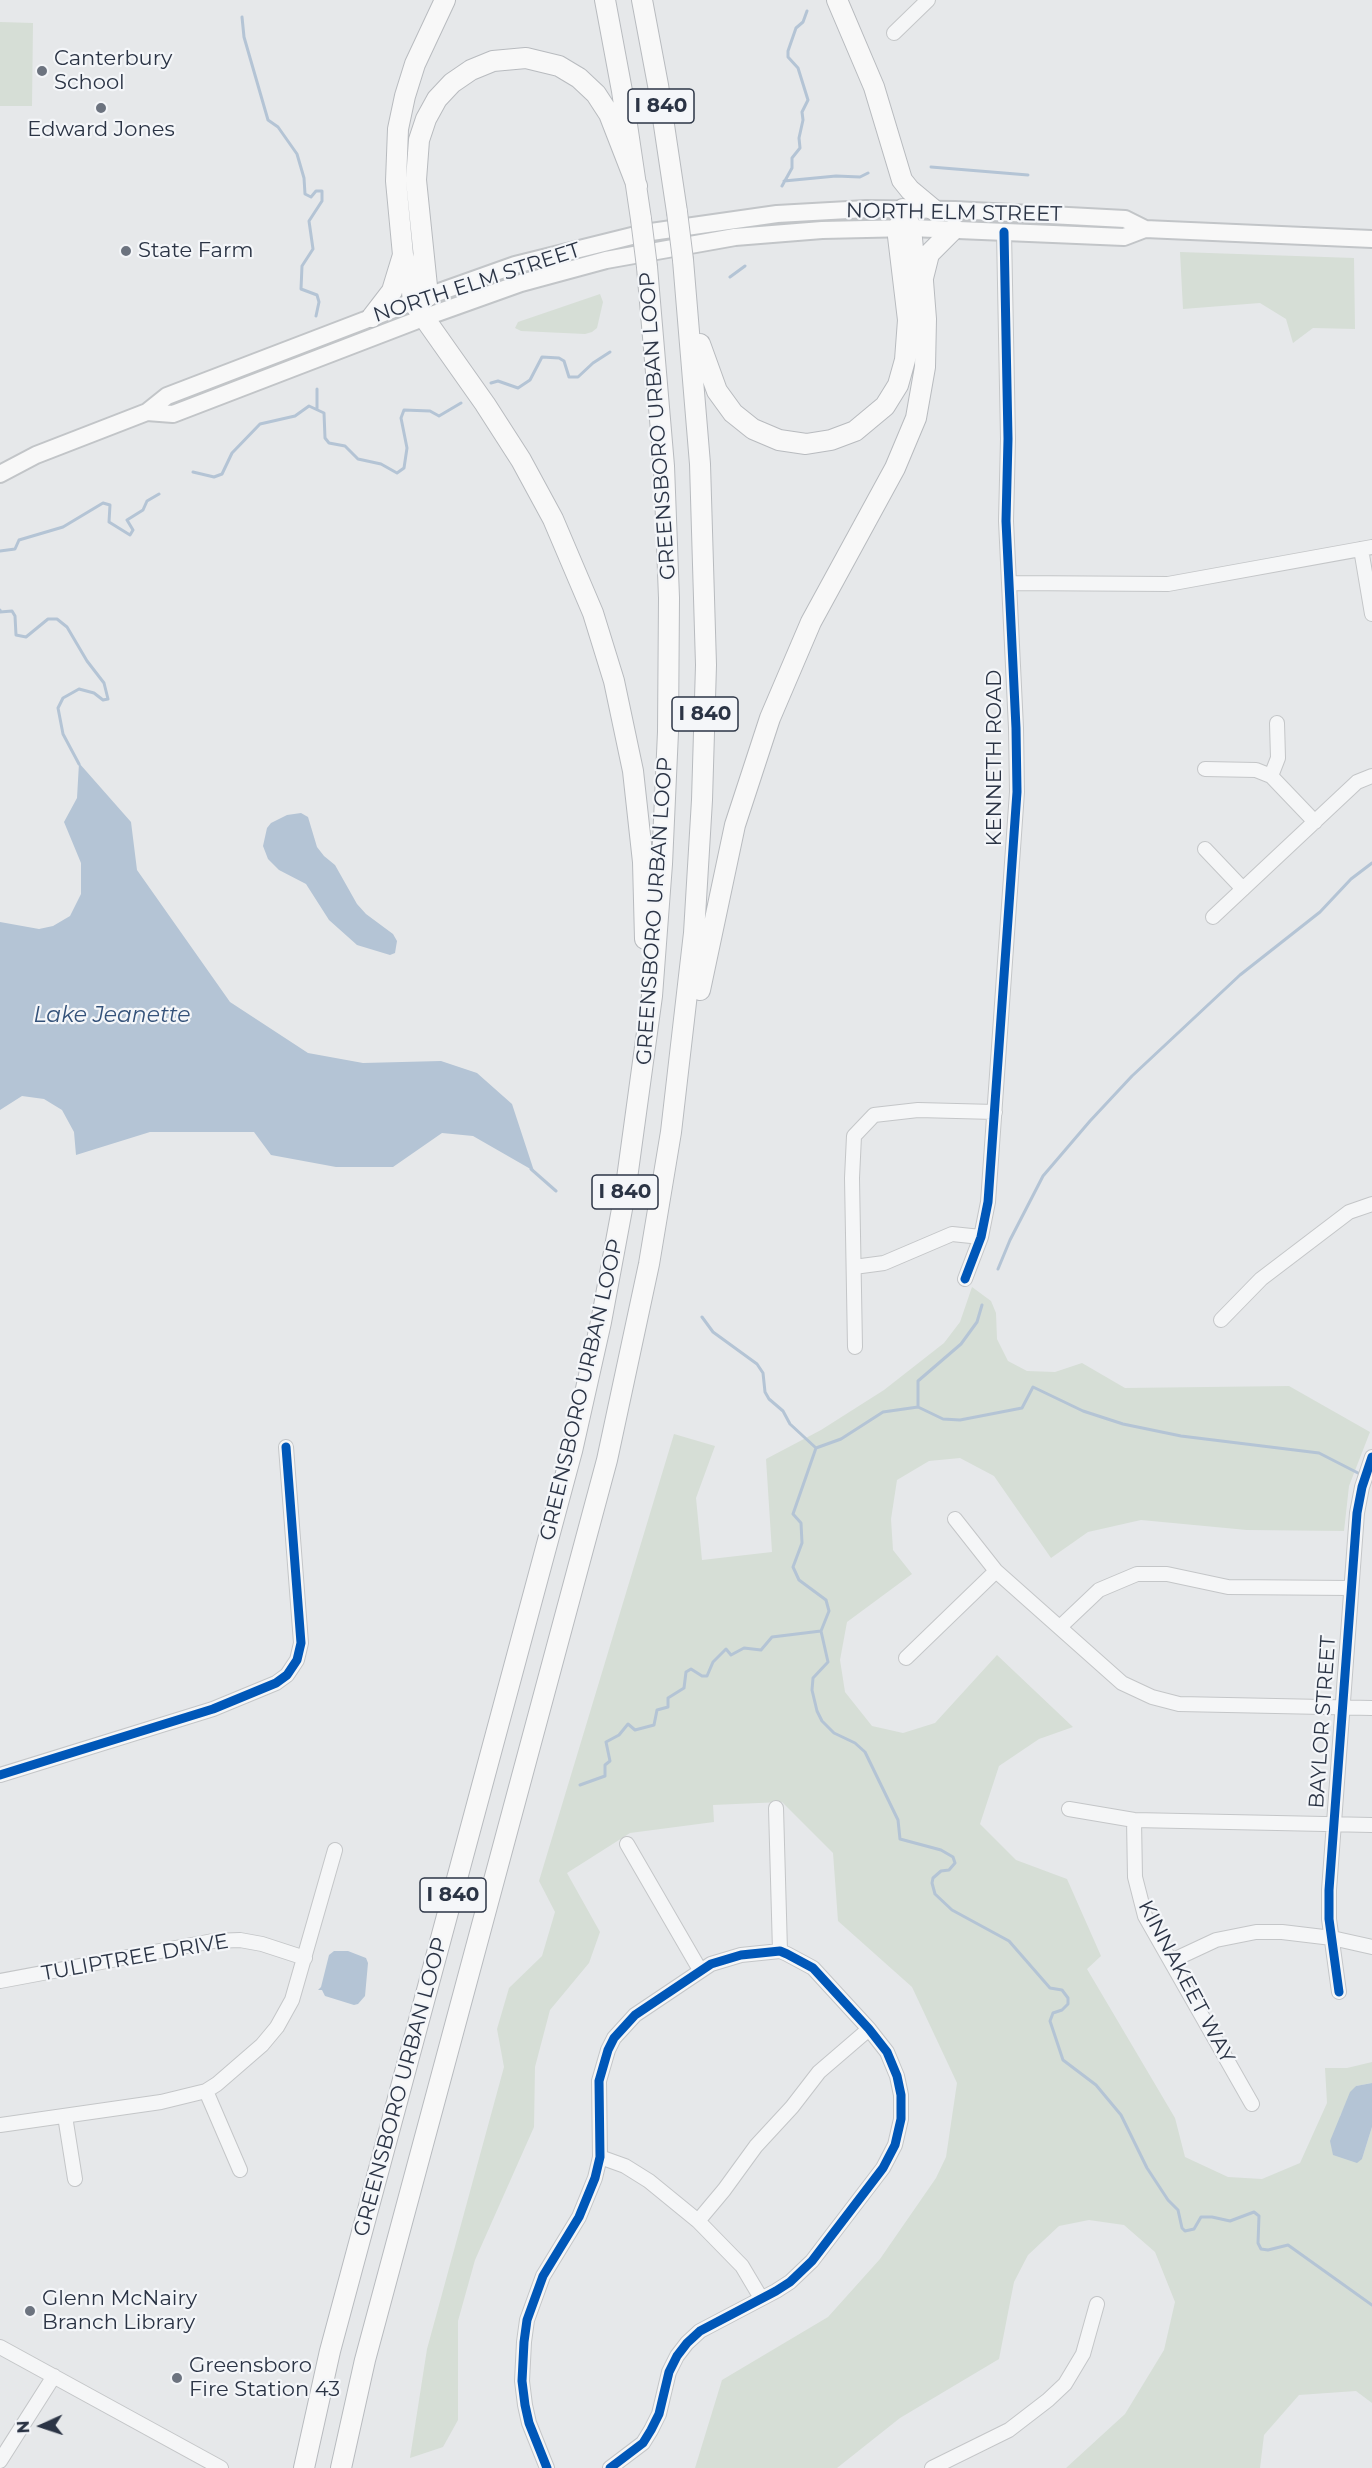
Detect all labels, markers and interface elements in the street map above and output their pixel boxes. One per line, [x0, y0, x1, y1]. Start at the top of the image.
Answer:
place label: Canterbury School [54, 46, 172, 96]
marker: Canterbury School [35, 64, 49, 78]
road number: I 840 [628, 89, 694, 123]
marker: Edward Jones [94, 101, 108, 115]
place label: Edward Jones [27, 117, 175, 143]
street label: NORTH ELM STREET [846, 199, 1062, 227]
place label: State Farm [138, 238, 254, 264]
street label: NORTH ELM STREET [370, 238, 584, 328]
marker: State Farm [119, 244, 133, 258]
street label: GREENSBORO URBAN LOOP [635, 271, 681, 581]
street label: KENNETH ROAD [982, 670, 1008, 846]
road number: I 840 [672, 697, 738, 731]
street label: GREENSBORO URBAN LOOP [632, 756, 678, 1066]
water label: Lake Jeanette [34, 1003, 190, 1029]
road number: I 840 [592, 1175, 658, 1209]
street label: GREENSBORO URBAN LOOP [535, 1237, 629, 1543]
street label: BAYLOR STREET [1304, 1635, 1342, 1809]
road number: I 840 [420, 1878, 486, 1912]
street label: KINNAKEET WAY [1132, 1896, 1240, 2068]
street label: TULIPTREE DRIVE [40, 1929, 230, 1987]
street label: GREENSBORO URBAN LOOP [349, 1935, 453, 2239]
place label: Glenn McNairy Branch Library [42, 2286, 197, 2336]
marker: Glenn McNairy Branch Library [23, 2304, 37, 2318]
place label: Greensboro Fire Station 43 [189, 2353, 340, 2403]
marker: Greensboro Fire Station 43 [170, 2371, 184, 2385]
north arrow [12, 2396, 72, 2456]
text: N [14, 2420, 33, 2434]

